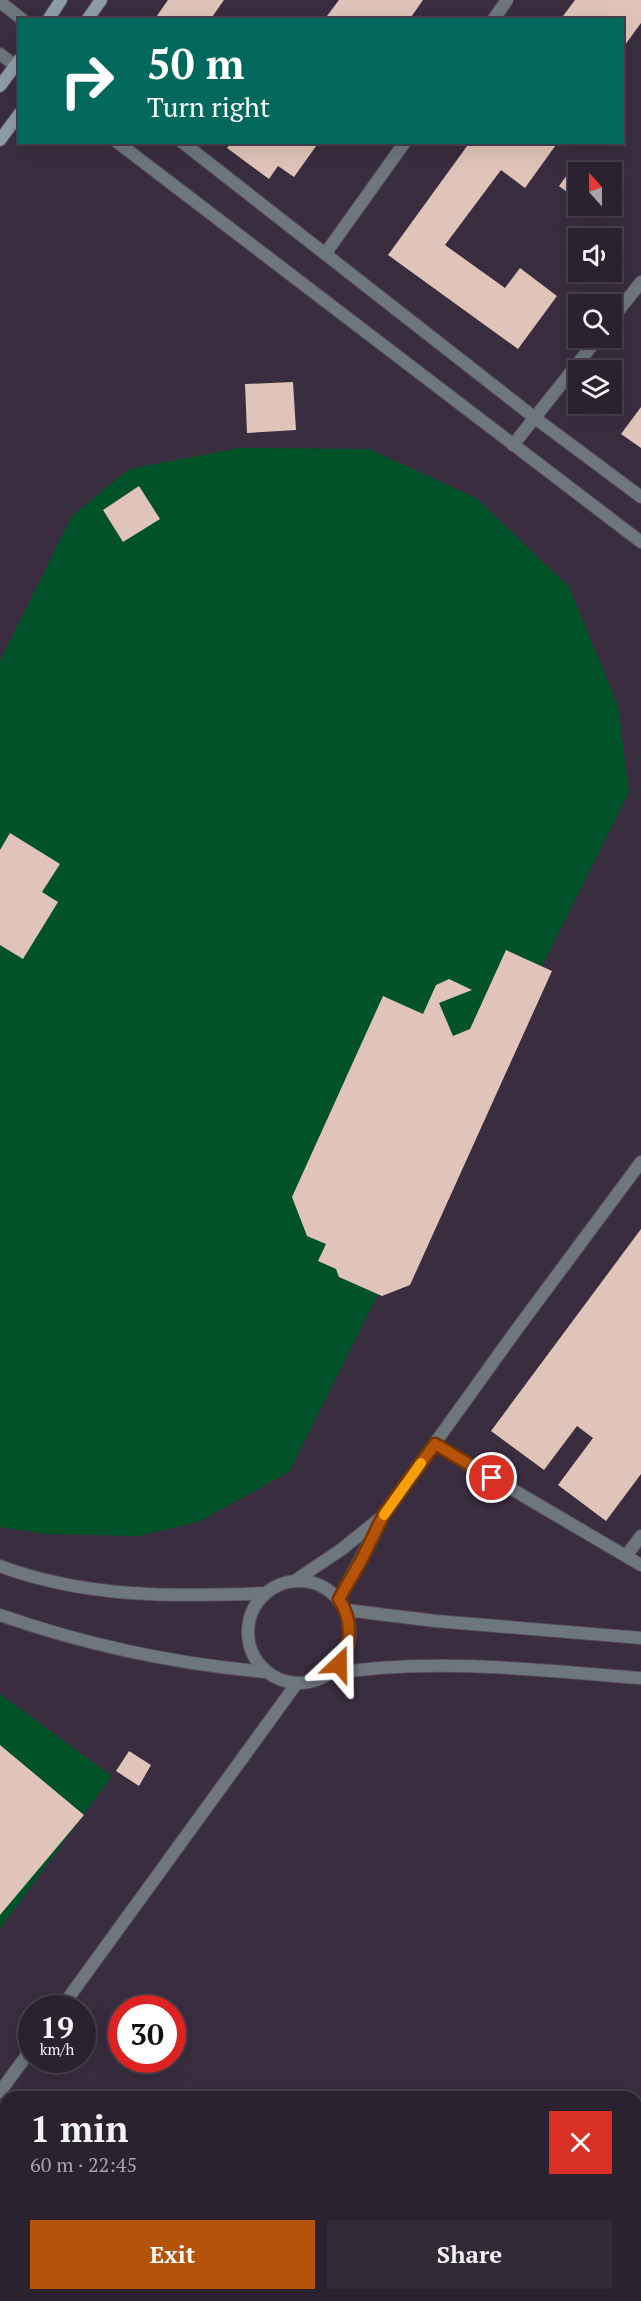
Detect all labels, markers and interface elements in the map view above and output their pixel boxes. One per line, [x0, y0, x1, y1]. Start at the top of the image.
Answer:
text: 50 m [147, 35, 245, 91]
icon: right [48, 42, 126, 120]
text: Turn right [147, 89, 270, 125]
north arrow [568, 162, 622, 216]
map controls [568, 162, 622, 414]
button: sound [568, 228, 622, 282]
button: search [568, 294, 622, 348]
button: layers [568, 360, 622, 414]
pin [466, 1452, 517, 1503]
icon: arrive [475, 1461, 508, 1494]
position arrow [307, 1632, 371, 1696]
speed limit sign: 30 [108, 1995, 186, 2073]
text: 19 [40, 2007, 74, 2047]
text: km/h [40, 2039, 74, 2059]
text: 1 min [30, 2105, 128, 2152]
button: close [549, 2111, 612, 2174]
text: 60 m · 22:45 [30, 2151, 137, 2178]
button: Exit [30, 2220, 315, 2289]
button: Share [327, 2220, 612, 2289]

